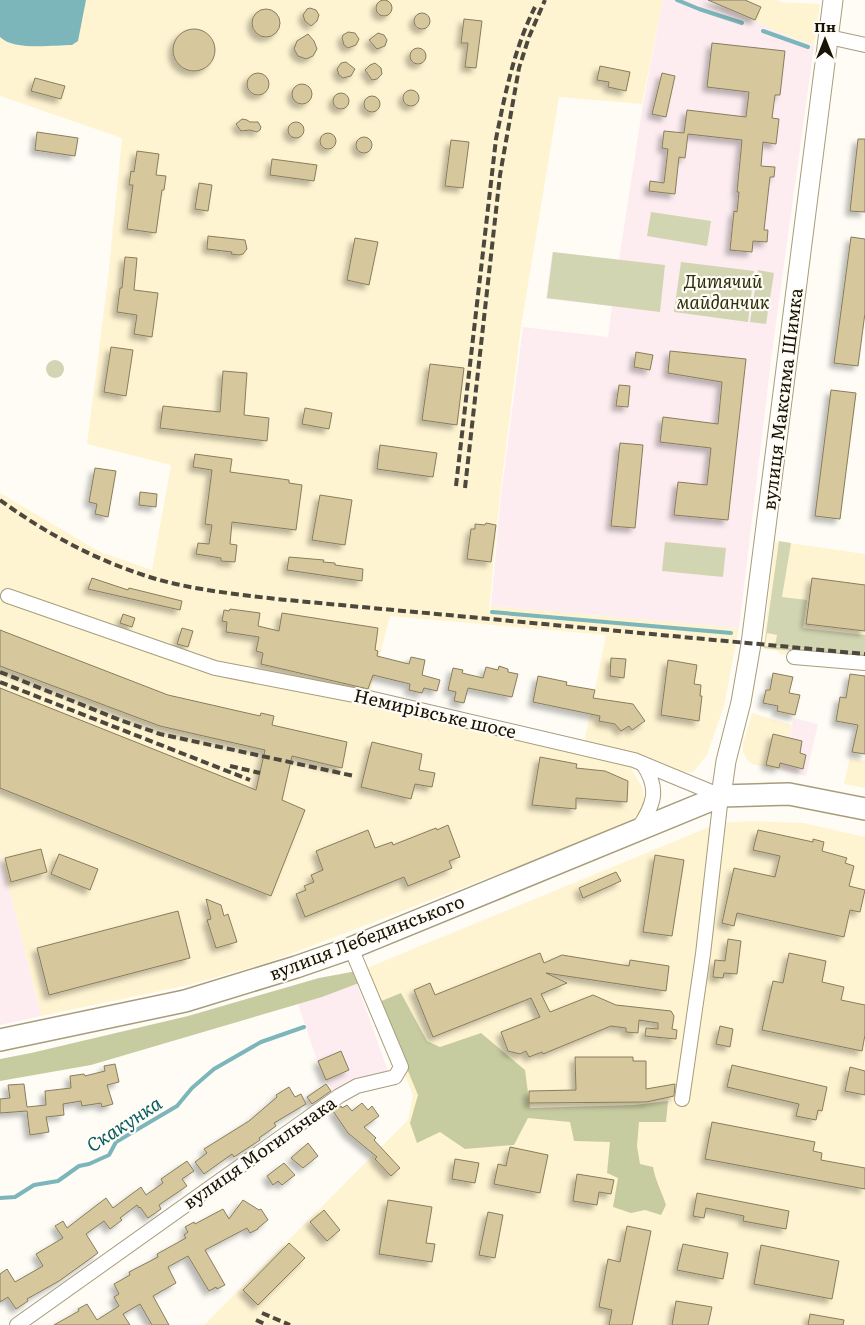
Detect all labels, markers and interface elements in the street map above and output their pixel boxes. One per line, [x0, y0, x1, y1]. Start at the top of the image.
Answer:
north arrow [800, 15, 850, 65]
text: Пн [814, 16, 836, 36]
park label: Дитячий майданчик [676, 267, 770, 315]
street label: вулиця Максима Шимка [754, 286, 809, 511]
street label: Немирівське шосе [352, 681, 519, 744]
street label: вулиця Лебединського [265, 887, 468, 986]
water label: Скакунка [80, 1088, 167, 1158]
street label: вулиця Могильчака [177, 1088, 341, 1215]

